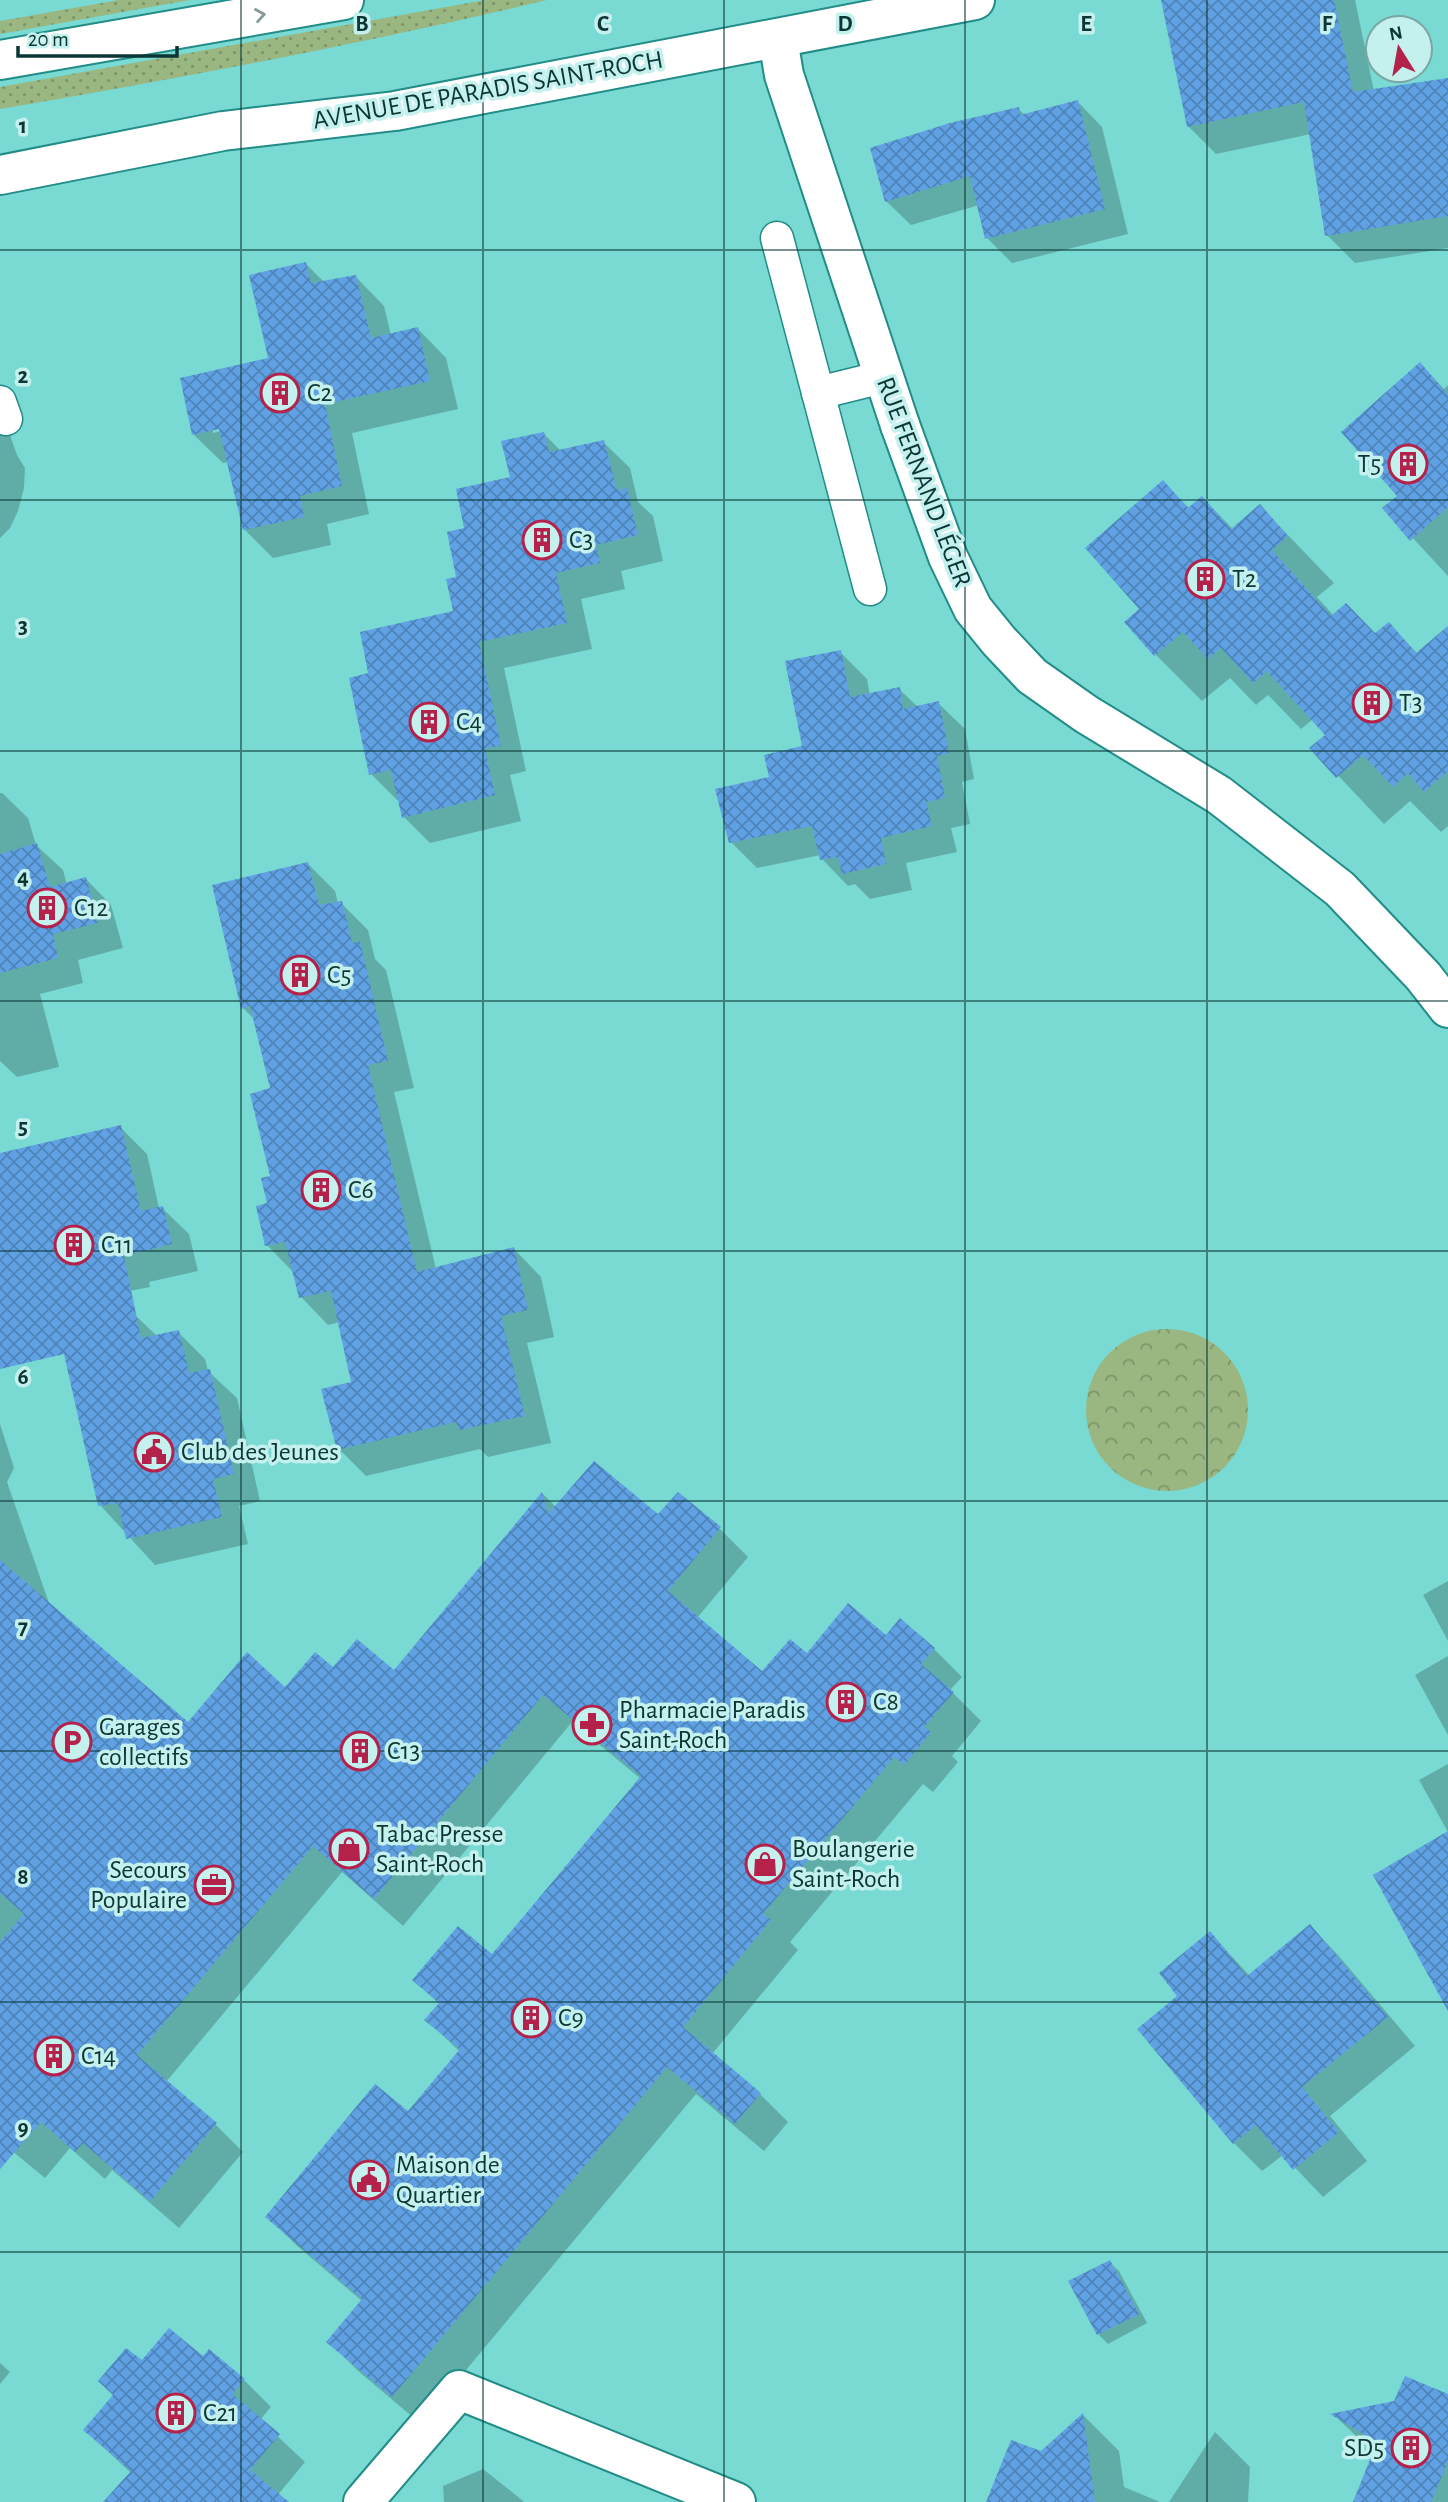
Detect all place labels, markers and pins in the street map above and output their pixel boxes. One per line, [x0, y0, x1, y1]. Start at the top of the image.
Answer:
building icon: C2 [259, 372, 301, 414]
place label: C2 [307, 380, 333, 406]
building icon: T5 [1387, 443, 1429, 485]
place label: T5 [1357, 451, 1381, 477]
building icon: C3 [521, 519, 563, 561]
place label: C3 [569, 527, 593, 553]
building icon: T2 [1184, 558, 1226, 600]
place label: T2 [1232, 566, 1257, 592]
building icon: T3 [1351, 682, 1393, 724]
place label: T3 [1399, 690, 1422, 716]
building icon: C4 [408, 701, 450, 743]
place label: C4 [456, 709, 482, 735]
building icon: C12 [26, 887, 68, 929]
place label: C12 [74, 895, 108, 921]
building icon: C5 [279, 954, 321, 996]
place label: C5 [327, 962, 351, 988]
building icon: C6 [300, 1169, 342, 1211]
place label: C6 [348, 1177, 374, 1203]
building icon: C11 [53, 1224, 95, 1266]
place label: C11 [101, 1232, 132, 1258]
public building icon: Club des Jeunes [133, 1431, 175, 1473]
place label: Club des Jeunes [181, 1439, 339, 1465]
building icon: C8 [825, 1681, 867, 1723]
place label: C8 [873, 1689, 899, 1715]
place label: Pharmacie Paradis Saint-Roch [619, 1697, 806, 1753]
pharmacy icon: Pharmacie Paradis Saint-Roch [571, 1704, 613, 1746]
place label: Garages collectifs [99, 1714, 189, 1770]
parking icon: Garages collectifs [51, 1721, 93, 1763]
building icon: C13 [339, 1730, 381, 1772]
place label: C13 [387, 1738, 420, 1764]
place label: Tabac Presse Saint-Roch [376, 1821, 503, 1877]
shop icon: Tabac Presse Saint-Roch [328, 1828, 370, 1870]
place label: Boulangerie Saint-Roch [792, 1836, 915, 1892]
shop icon: Boulangerie Saint-Roch [744, 1843, 786, 1885]
place label: Secours Populaire [90, 1857, 187, 1913]
office icon: Secours Populaire [193, 1864, 235, 1906]
building icon: C9 [510, 1997, 552, 2039]
place label: C9 [558, 2005, 584, 2031]
building icon: C14 [33, 2035, 75, 2077]
place label: C14 [81, 2043, 116, 2069]
place label: Maison de Quartier [396, 2152, 500, 2208]
public building icon: Maison de Quartier [348, 2159, 390, 2201]
building icon: C21 [155, 2392, 197, 2434]
place label: C21 [203, 2400, 237, 2426]
building icon: SD5 [1390, 2427, 1432, 2469]
place label: SD5 [1344, 2435, 1384, 2461]

